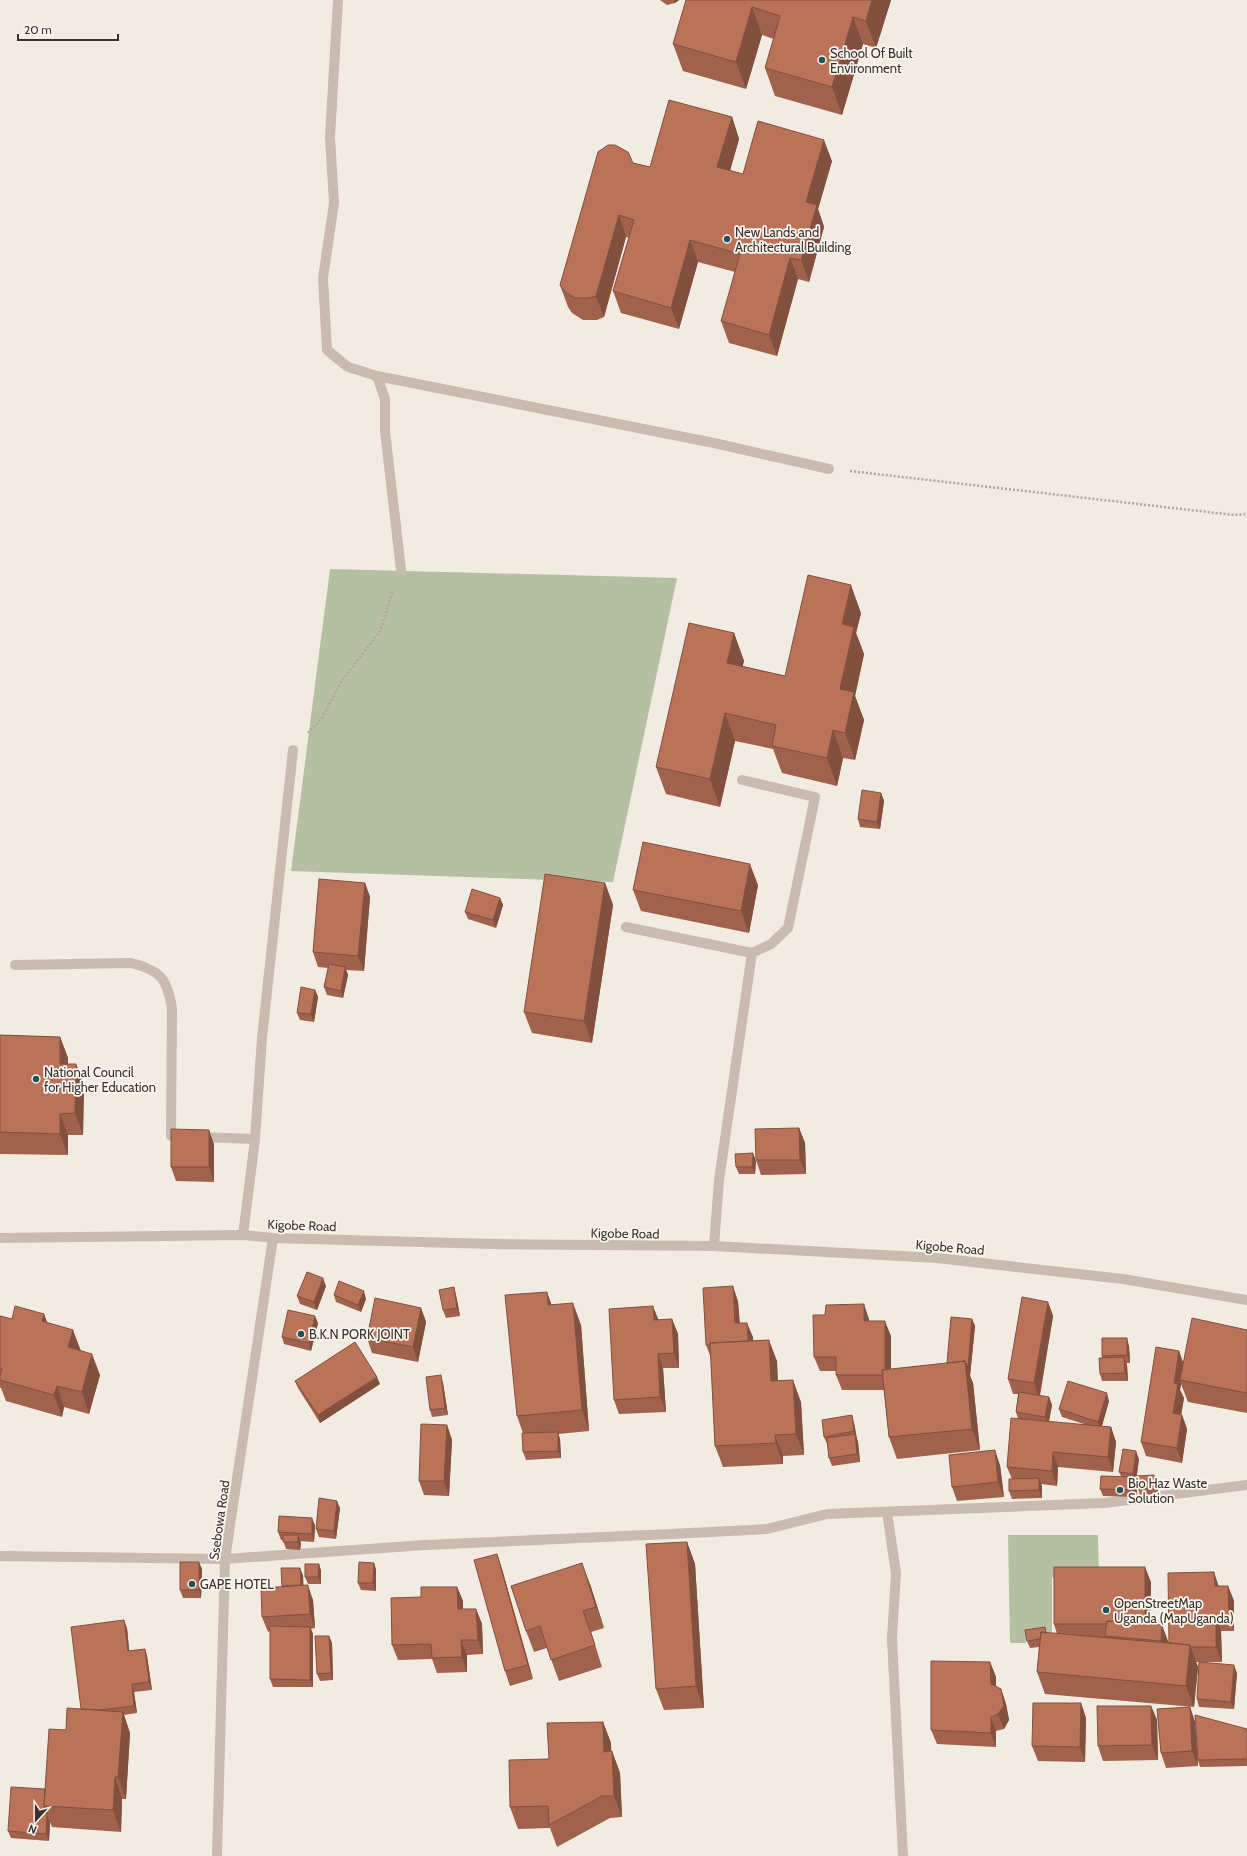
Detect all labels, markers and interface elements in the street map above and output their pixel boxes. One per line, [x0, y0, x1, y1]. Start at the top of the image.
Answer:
scale bar [18, 16, 118, 42]
text: 20 m [24, 22, 52, 37]
place label: School Of Built Environment [830, 45, 913, 76]
marker: School Of Built Environment [817, 55, 827, 65]
place label: New Lands and Architectural Building [735, 224, 851, 255]
marker: New Lands and Architectural Building [722, 234, 732, 244]
place label: National Council for Higher Education [44, 1064, 156, 1095]
marker: National Council for Higher Education [31, 1074, 41, 1084]
street label: Kigobe Road [267, 1216, 337, 1234]
street label: Kigobe Road [590, 1224, 660, 1242]
street label: Kigobe Road [915, 1236, 985, 1258]
place label: B.K.N PORK JOINT [309, 1326, 410, 1342]
marker: B.K.N PORK JOINT [296, 1329, 306, 1339]
place label: Bio Haz Waste Solution [1128, 1475, 1208, 1506]
street label: Ssebowa Road [205, 1479, 233, 1561]
marker: Bio Haz Waste Solution [1115, 1485, 1125, 1495]
place label: GAPE HOTEL [200, 1576, 274, 1592]
marker: GAPE HOTEL [187, 1579, 197, 1589]
place label: OpenStreetMap Uganda (MapUganda) [1114, 1595, 1234, 1626]
marker: OpenStreetMap Uganda (MapUganda) [1101, 1605, 1111, 1615]
north arrow [16, 1800, 56, 1840]
text: N [26, 1821, 39, 1837]

